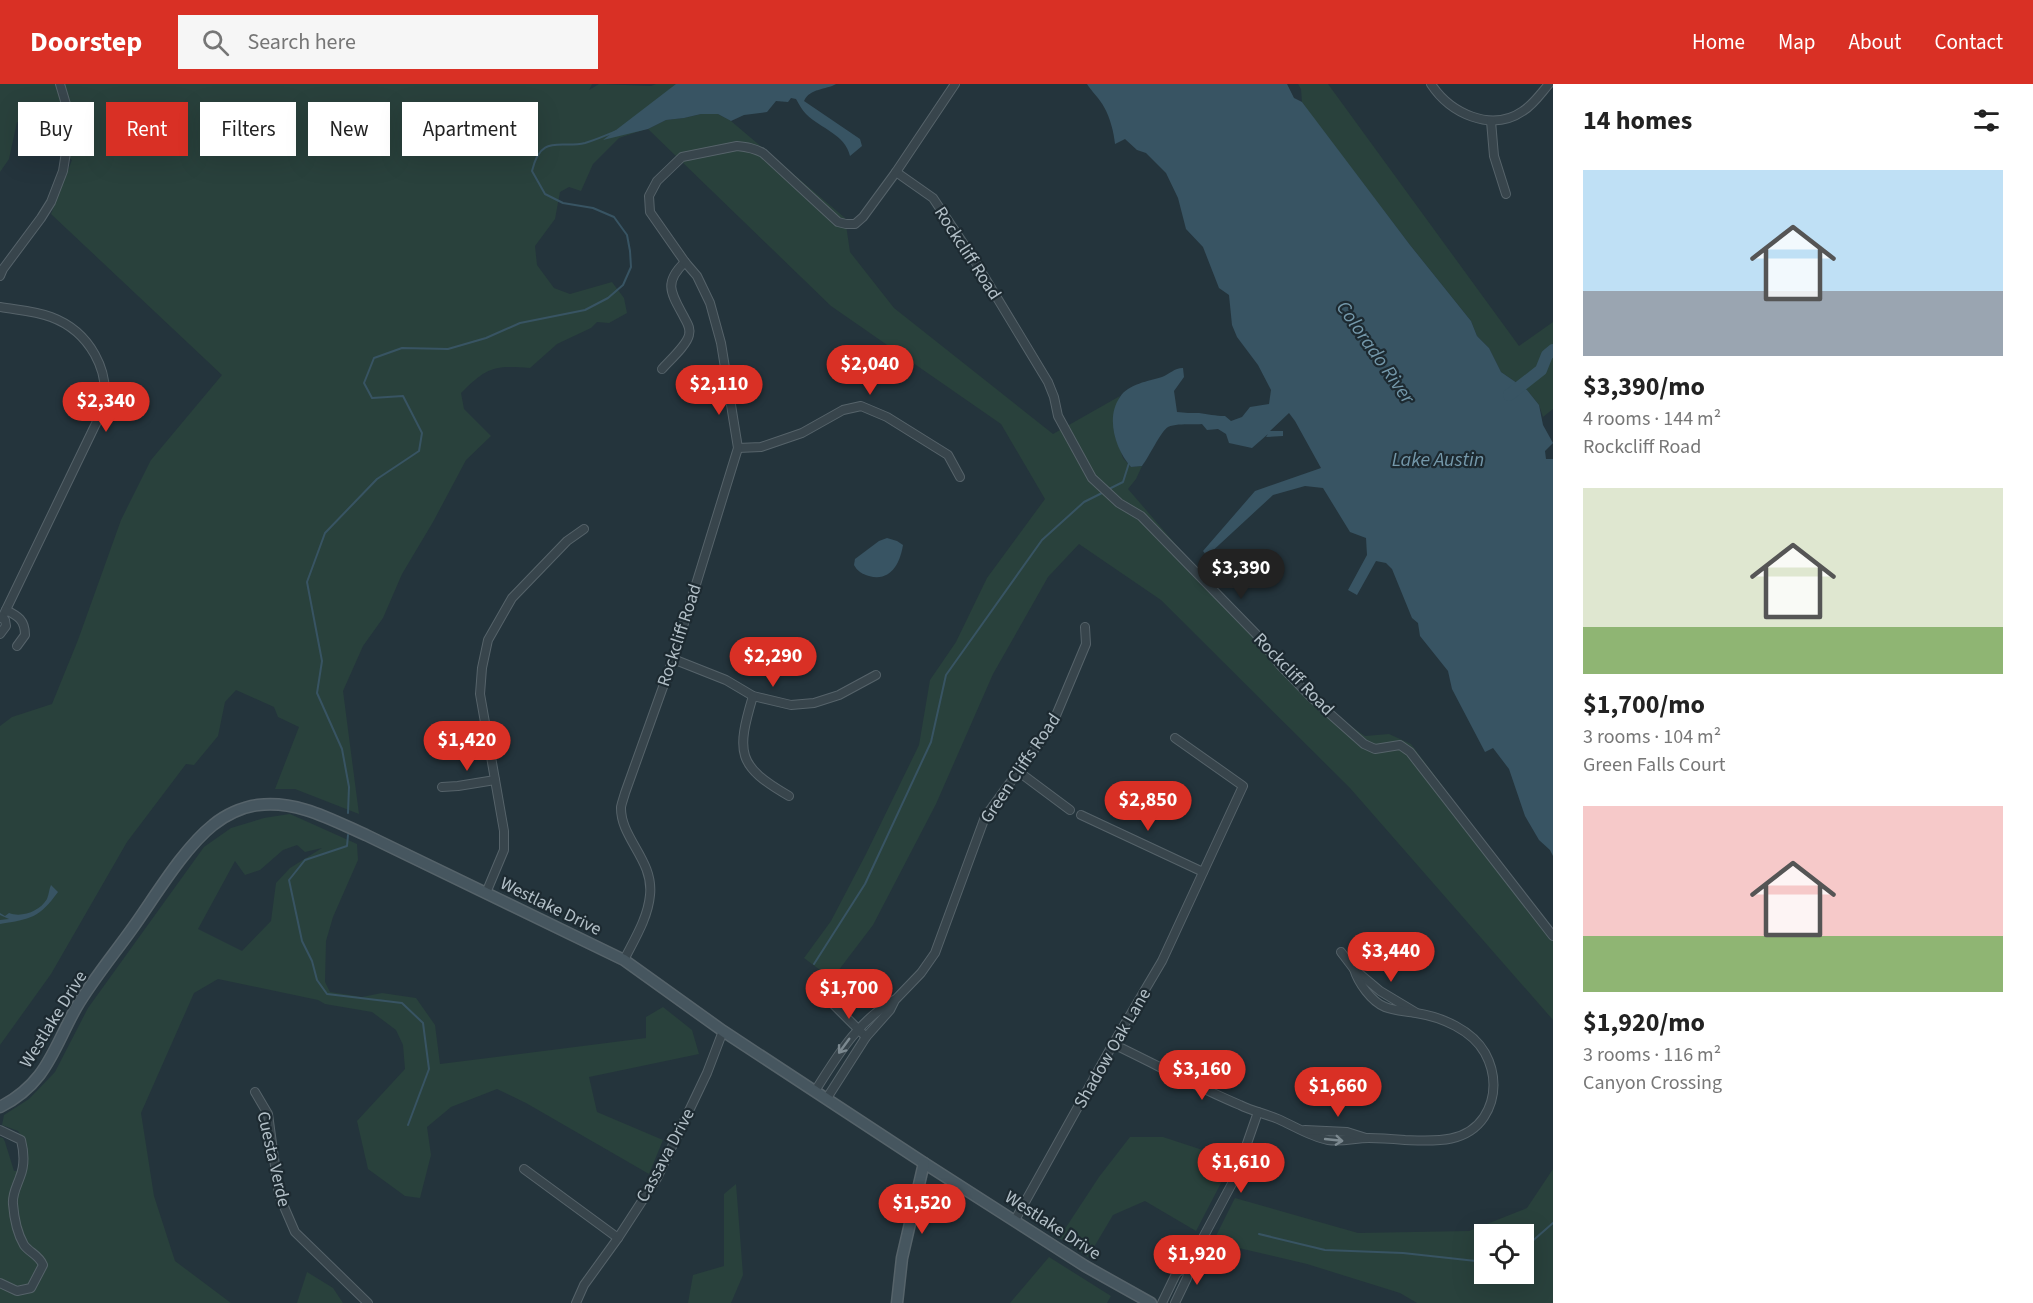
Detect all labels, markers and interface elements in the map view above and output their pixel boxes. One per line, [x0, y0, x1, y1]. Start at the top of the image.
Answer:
search box [178, 15, 598, 69]
text: Doorstep [30, 22, 142, 62]
icon: search [199, 26, 232, 59]
text: Search here [247, 26, 356, 58]
text: Home [1692, 27, 1745, 57]
text: Map [1778, 27, 1816, 57]
text: About [1849, 27, 1901, 57]
text: Contact [1934, 27, 2003, 57]
chip: Buy [18, 102, 94, 156]
chip: Rent [106, 102, 188, 156]
chip: Filters [200, 102, 296, 156]
chip: New [308, 102, 390, 156]
chip: Apartment [402, 102, 538, 156]
text: 14 homes [1583, 102, 1692, 139]
icon: filters [1970, 104, 2003, 137]
street label: Rockcliff Road [928, 202, 1007, 305]
icon: home [1739, 209, 1847, 317]
water label: Colorado River [1329, 295, 1422, 411]
pin: $2,040 [821, 345, 919, 396]
text: $2,040 [841, 350, 899, 378]
pin: $2,110 [670, 365, 768, 416]
text: $3,390/mo [1583, 368, 1705, 405]
text: $2,110 [690, 370, 748, 398]
pin: $2,340 [57, 382, 155, 433]
text: $2,340 [77, 387, 135, 415]
text: 4 rooms · 144 m² [1583, 405, 1721, 433]
text: Rockcliff Road [1583, 433, 1701, 461]
water label: Lake Austin [1392, 446, 1484, 474]
icon: home [1739, 527, 1847, 635]
pin: $3,390 [1192, 549, 1290, 600]
text: $3,390 [1212, 554, 1270, 582]
street label: Rockcliff Road [651, 581, 708, 690]
street label: Rockcliff Road [1248, 627, 1340, 721]
pin: $2,290 [724, 637, 822, 688]
text: $2,290 [744, 642, 802, 670]
text: $1,700/mo [1583, 686, 1705, 723]
street label: Green Cliffs Road [974, 708, 1067, 828]
pin: $1,420 [418, 721, 516, 772]
text: 3 rooms · 104 m² [1583, 723, 1721, 751]
text: $1,420 [438, 726, 496, 754]
text: Green Falls Court [1583, 751, 1726, 779]
pin: $2,850 [1099, 781, 1197, 832]
text: $2,850 [1119, 786, 1177, 814]
icon: home [1739, 845, 1847, 953]
street label: Westlake Drive [496, 871, 606, 942]
pin: $3,440 [1342, 932, 1440, 983]
text: $3,440 [1362, 937, 1420, 965]
street label: Westlake Drive [14, 966, 93, 1073]
pin: $1,700 [800, 969, 898, 1020]
text: $1,700 [820, 974, 878, 1002]
street label: Shadow Oak Lane [1068, 984, 1157, 1113]
text: $1,920/mo [1583, 1004, 1705, 1041]
one-way arrow [838, 1037, 850, 1053]
text: 3 rooms · 116 m² [1583, 1041, 1721, 1069]
pin: $3,160 [1153, 1050, 1251, 1101]
text: $3,160 [1173, 1055, 1231, 1083]
pin: $1,660 [1289, 1067, 1387, 1118]
text: Canyon Crossing [1583, 1069, 1722, 1097]
text: $1,660 [1309, 1072, 1367, 1100]
street label: Cassava Drive [630, 1104, 701, 1207]
street label: Cuesta Verde [250, 1109, 297, 1209]
one-way arrow [1324, 1135, 1343, 1146]
pin: $1,610 [1192, 1143, 1290, 1194]
text: $1,610 [1212, 1148, 1270, 1176]
pin: $1,520 [873, 1184, 971, 1235]
street label: Westlake Drive [1000, 1185, 1106, 1266]
text: $1,520 [893, 1189, 951, 1217]
map controls [1474, 1224, 1534, 1284]
button: locate [1474, 1224, 1534, 1284]
pin: $1,920 [1148, 1235, 1246, 1286]
text: $1,920 [1168, 1240, 1226, 1268]

